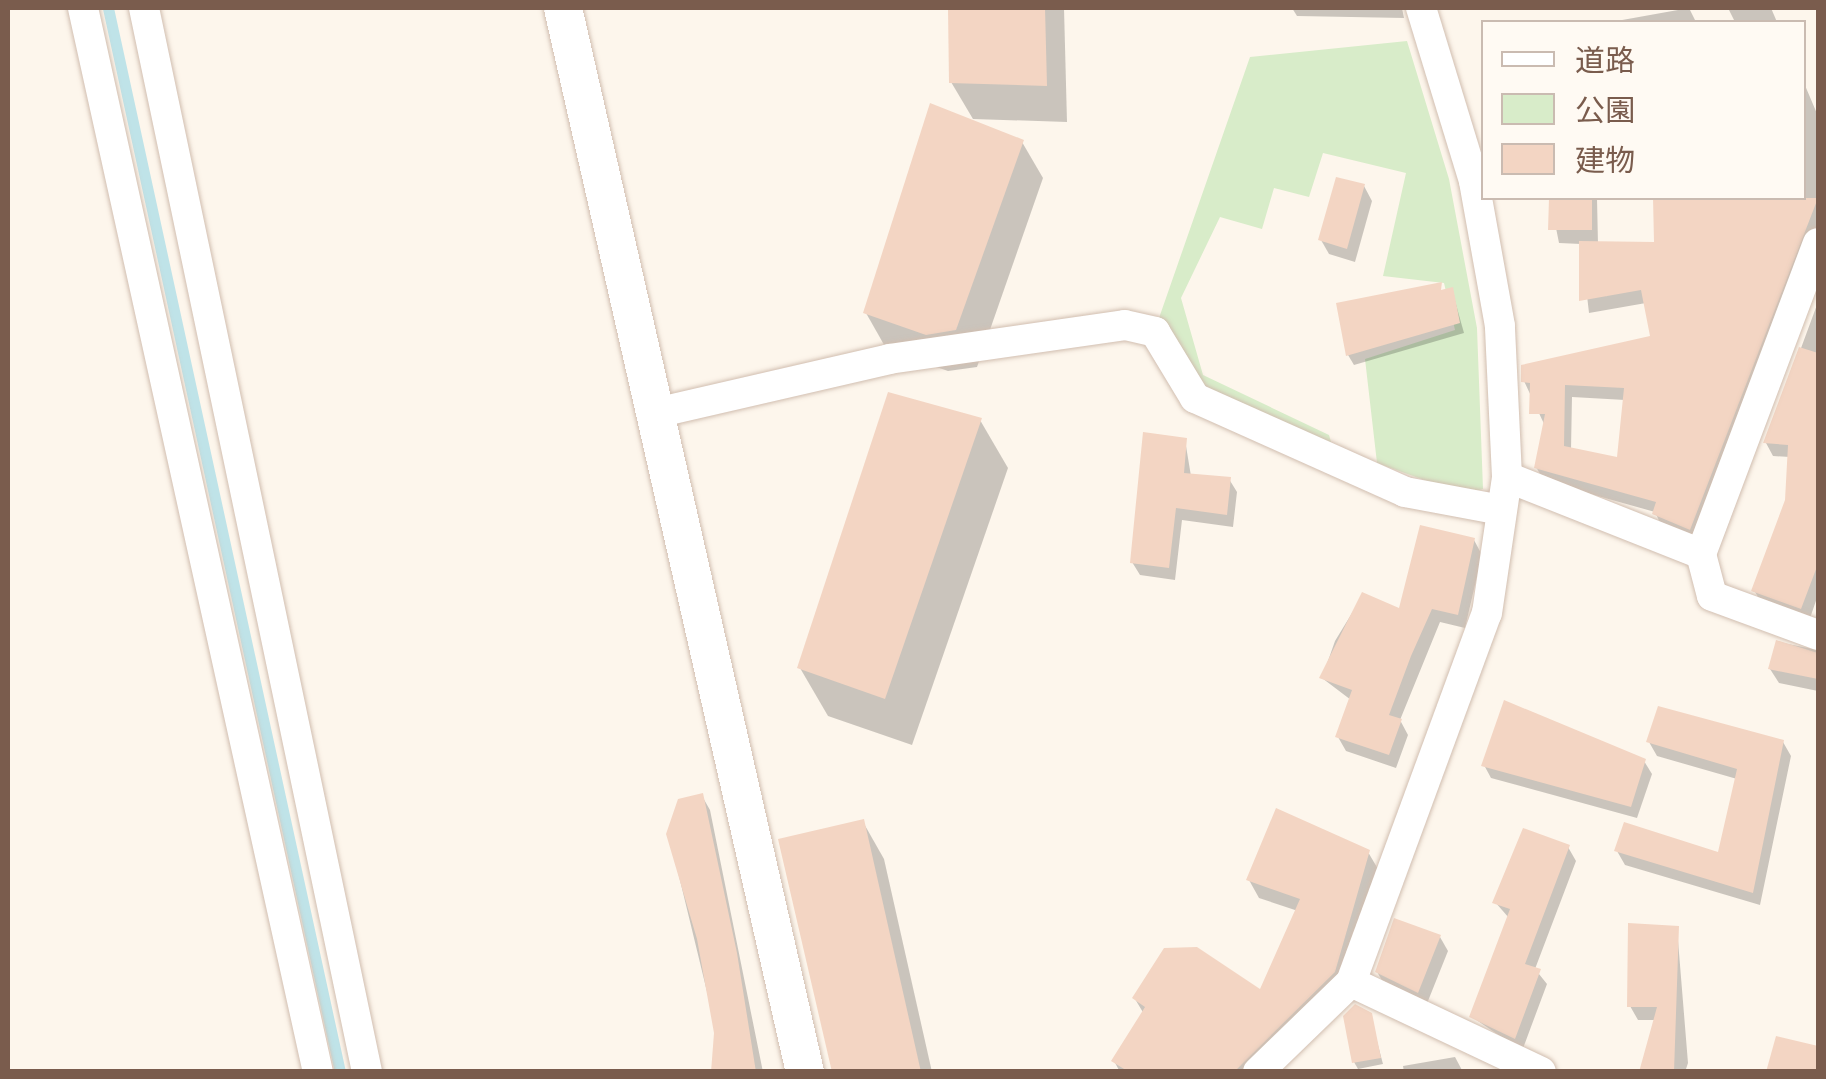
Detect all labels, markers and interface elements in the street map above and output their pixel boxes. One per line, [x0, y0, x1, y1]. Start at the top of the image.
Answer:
legend [1481, 20, 1806, 200]
text: 道路 [1575, 37, 1635, 83]
text: 公園 [1575, 87, 1635, 133]
text: 建物 [1575, 137, 1635, 183]

